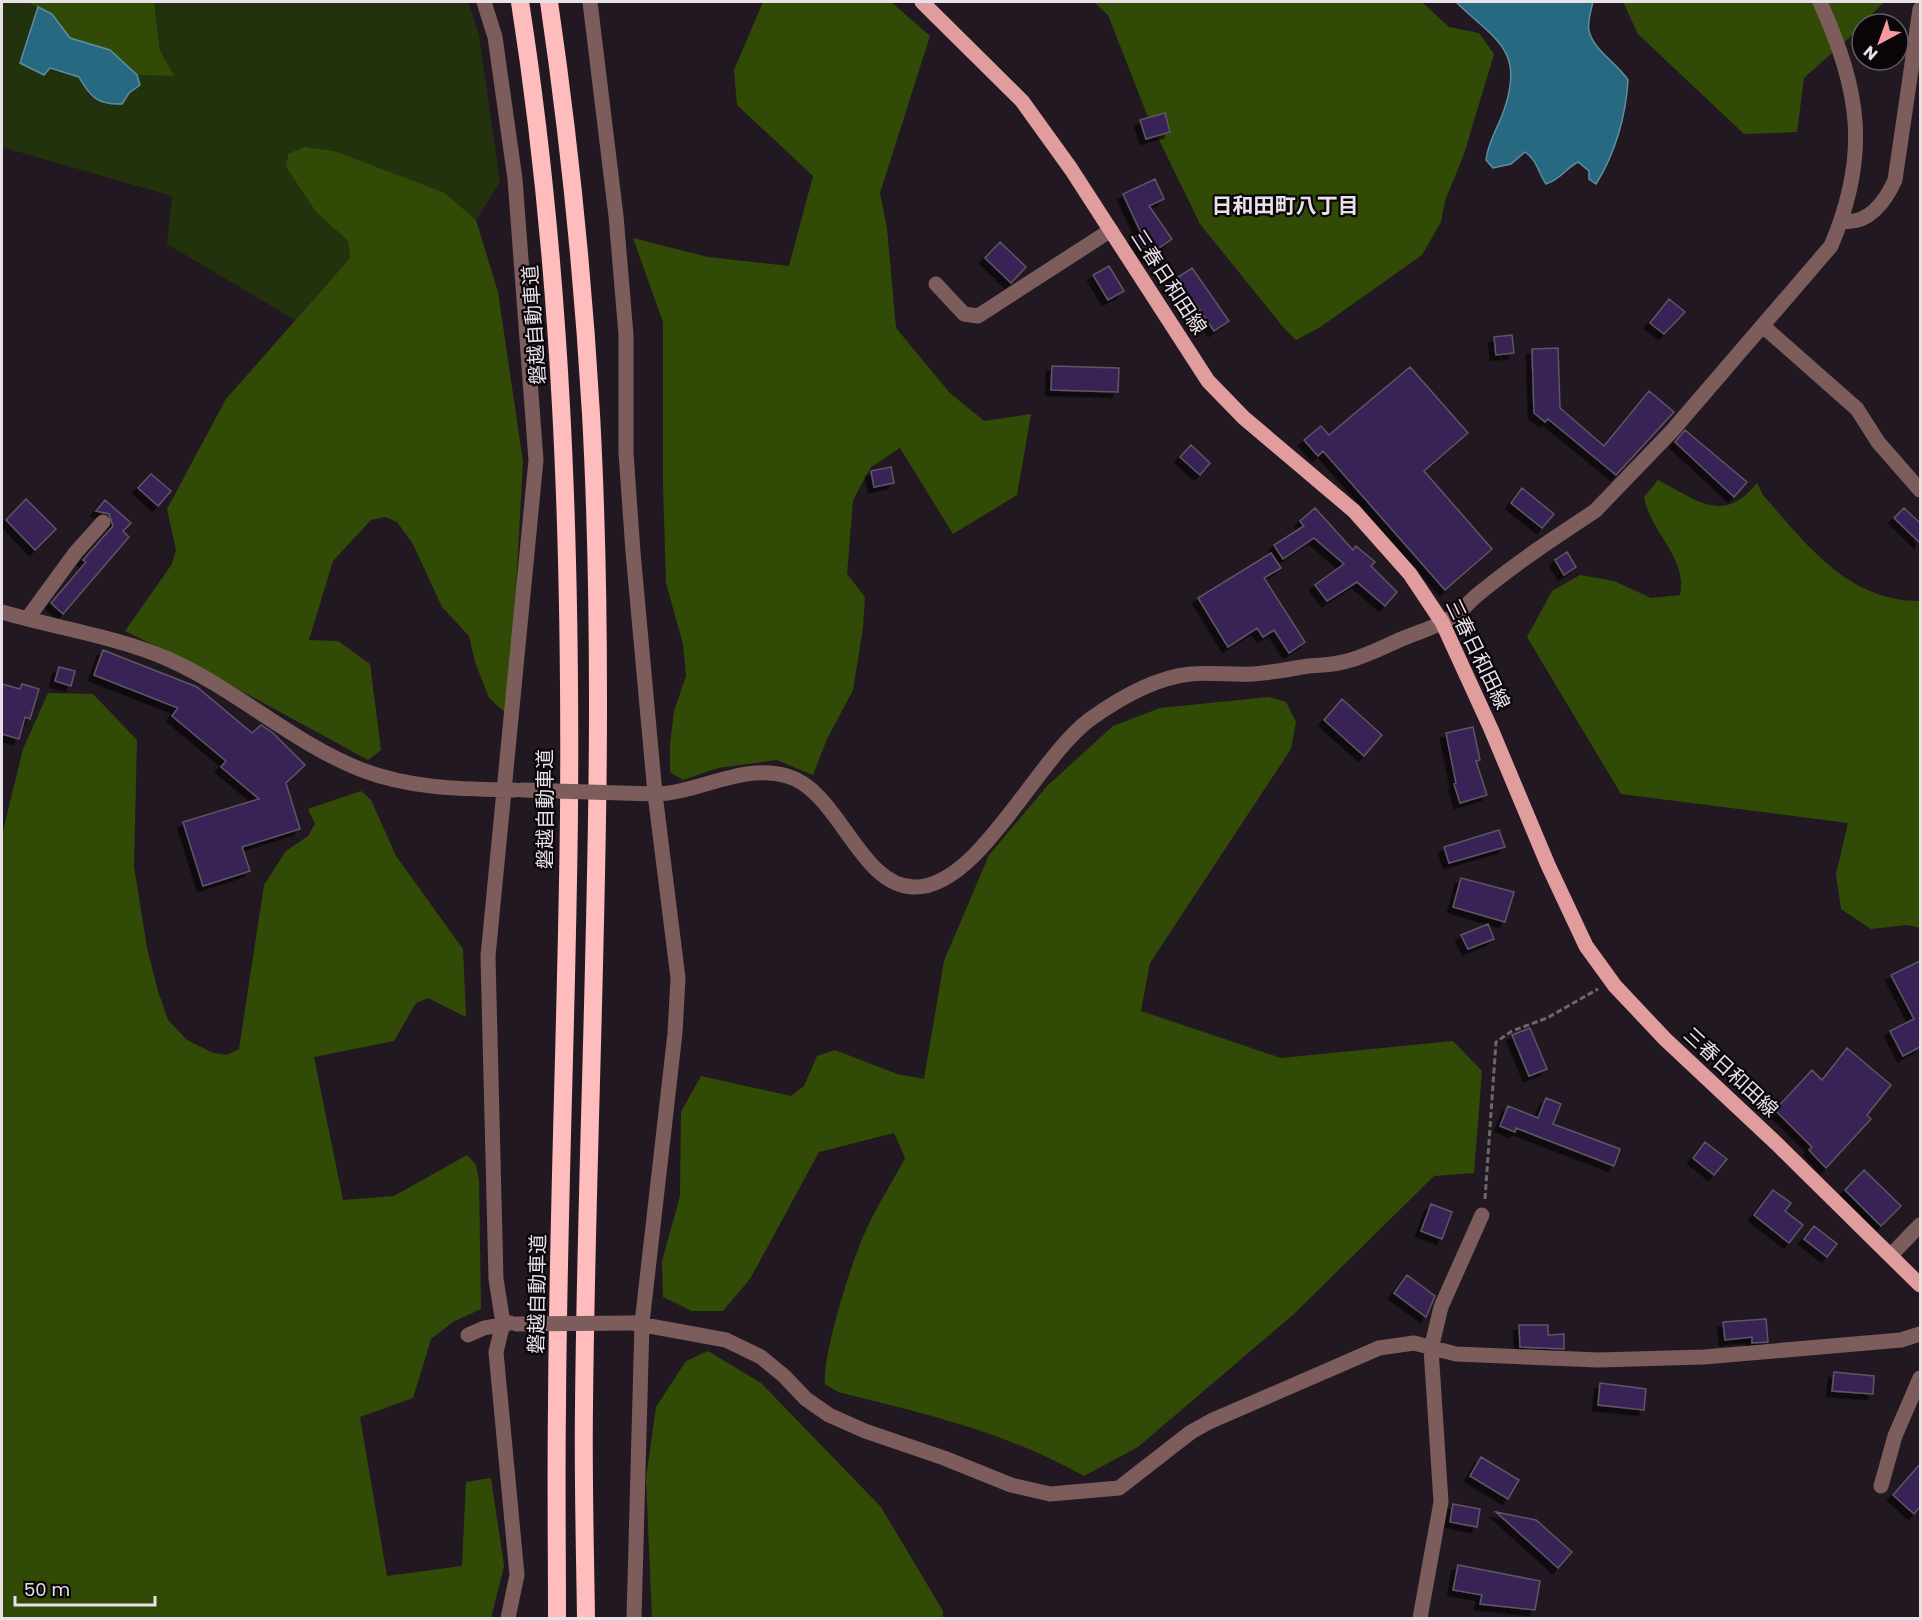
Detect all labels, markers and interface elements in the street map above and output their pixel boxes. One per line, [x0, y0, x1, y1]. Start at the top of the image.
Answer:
north arrow [1850, 12, 1910, 72]
text: N [1858, 40, 1883, 66]
district label: 日和田町八丁目 [1212, 191, 1359, 220]
street label: 三春日和田線 [1125, 224, 1213, 340]
street label: 磐越自動車道 [516, 264, 552, 386]
street label: 三春日和田線 [1439, 594, 1517, 714]
street label: 磐越自動車道 [531, 749, 559, 869]
street label: 三春日和田線 [1678, 1021, 1784, 1123]
street label: 磐越自動車道 [522, 1234, 552, 1354]
scale bar [15, 1569, 154, 1607]
text: 50 m [24, 1577, 70, 1602]

